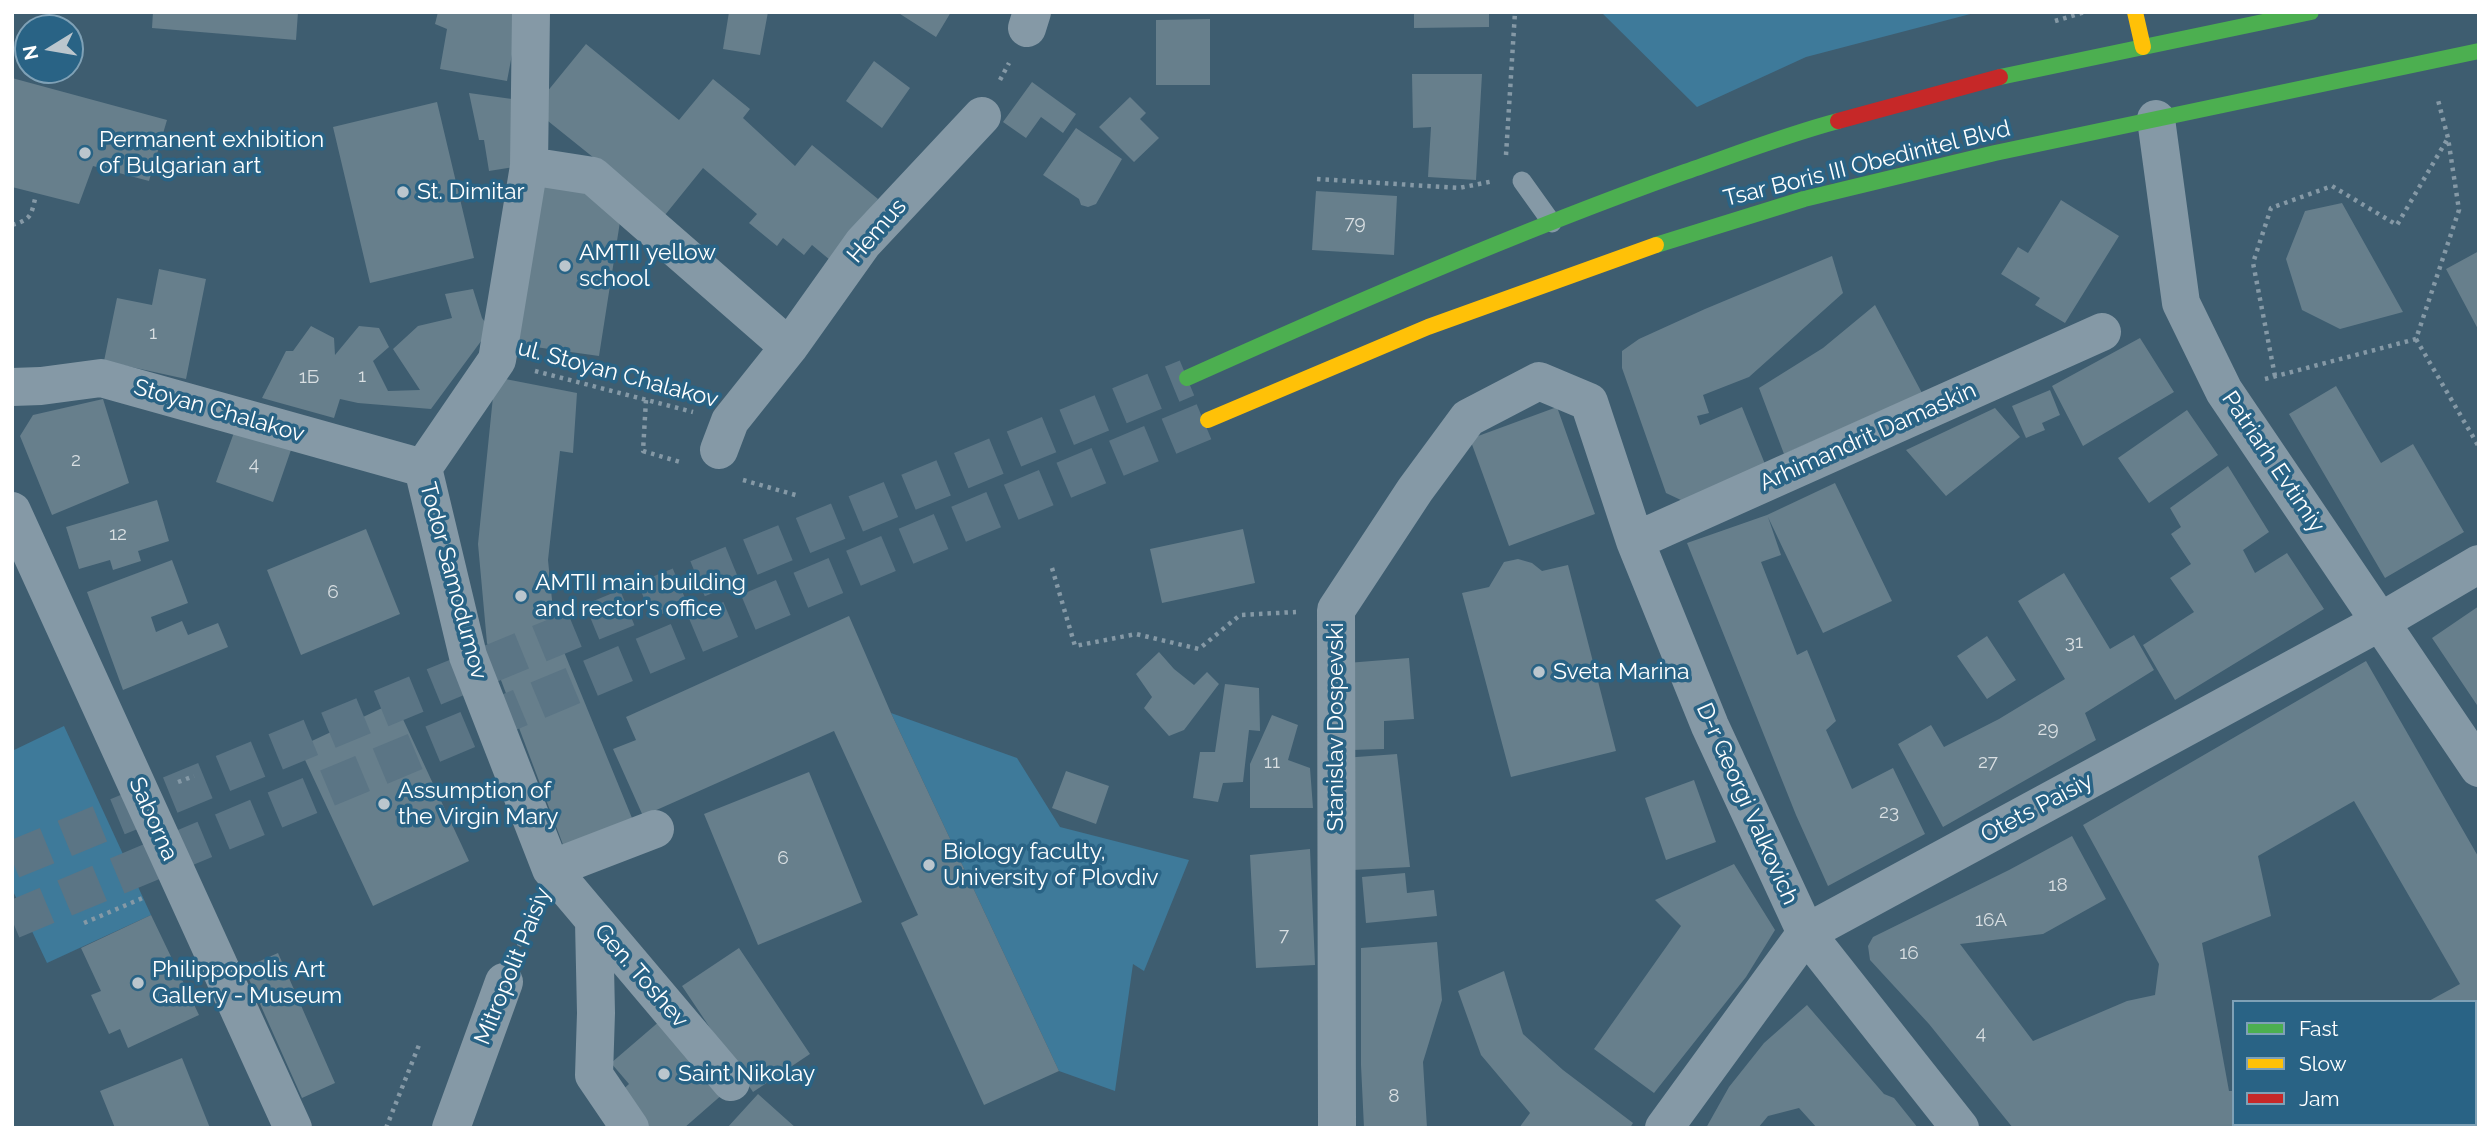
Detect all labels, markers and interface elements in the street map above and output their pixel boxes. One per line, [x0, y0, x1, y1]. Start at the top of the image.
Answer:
north arrow [14, 14, 84, 84]
text: N [18, 43, 43, 62]
street label: Tsar Boris III Obedinitel Blvd [1721, 115, 2013, 213]
place label: Permanent exhibition of Bulgarian art [99, 126, 324, 180]
marker: Permanent exhibition of Bulgarian art [77, 145, 93, 161]
place label: St. Dimitar [417, 178, 525, 206]
marker: St. Dimitar [395, 184, 411, 200]
street label: Hemus [842, 193, 912, 269]
house number: 79 [1344, 212, 1366, 234]
place label: AMTII yellow school [579, 239, 716, 293]
marker: AMTII yellow school [557, 258, 573, 274]
house number: 1 [149, 322, 157, 344]
street label: ul. Stoyan Chalakov [515, 334, 721, 414]
house number: 1 [358, 365, 366, 387]
house number: 1Б [299, 366, 319, 388]
street label: Stoyan Chalakov [131, 373, 307, 449]
street label: Arhimandrit Damaskin [1755, 377, 1981, 497]
street label: Patriarh Evtimiy [2216, 386, 2330, 538]
house number: 2 [71, 449, 81, 471]
house number: 4 [249, 453, 259, 475]
street label: Todor Samodumov [413, 479, 493, 683]
house number: 12 [109, 523, 127, 545]
place label: AMTII main building and rector's office [535, 569, 746, 623]
house number: 6 [327, 581, 339, 603]
marker: AMTII main building and rector's office [513, 588, 529, 604]
street label: Stanislav Dospevski [1322, 623, 1350, 831]
house number: 31 [2065, 631, 2083, 653]
place label: Sveta Marina [1553, 658, 1690, 686]
marker: Sveta Marina [1531, 664, 1547, 680]
street label: D-r Georgi Valkovich [1690, 699, 1804, 909]
house number: 29 [2037, 718, 2059, 740]
house number: 11 [1264, 751, 1280, 773]
house number: 27 [1978, 751, 1998, 773]
street label: Otets Paisiy [1976, 767, 2098, 849]
street label: Saborna [122, 773, 184, 865]
place label: Assumption of the Virgin Mary [398, 777, 558, 831]
marker: Assumption of the Virgin Mary [376, 796, 392, 812]
house number: 23 [1879, 801, 1899, 823]
place label: Biology faculty, University of Plovdiv [943, 838, 1158, 892]
house number: 6 [777, 847, 789, 869]
marker: Biology faculty, University of Plovdiv [921, 857, 937, 873]
house number: 18 [2048, 874, 2068, 896]
street label: Mitropolit Paisiy [469, 883, 557, 1049]
house number: 16А [1975, 909, 2007, 931]
street label: Gen. Toshev [588, 918, 694, 1034]
house number: 7 [1279, 924, 1289, 946]
house number: 16 [1899, 942, 1919, 964]
place label: Philippopolis Art Gallery - Museum [152, 956, 342, 1010]
marker: Philippopolis Art Gallery - Museum [130, 975, 146, 991]
legend [2232, 1000, 2477, 1126]
text: Fast [2299, 1016, 2339, 1041]
house number: 4 [1976, 1022, 1986, 1044]
text: Slow [2299, 1051, 2347, 1076]
place label: Saint Nikolay [678, 1060, 815, 1088]
marker: Saint Nikolay [656, 1066, 672, 1082]
house number: 8 [1388, 1085, 1400, 1107]
text: Jam [2299, 1086, 2340, 1111]

